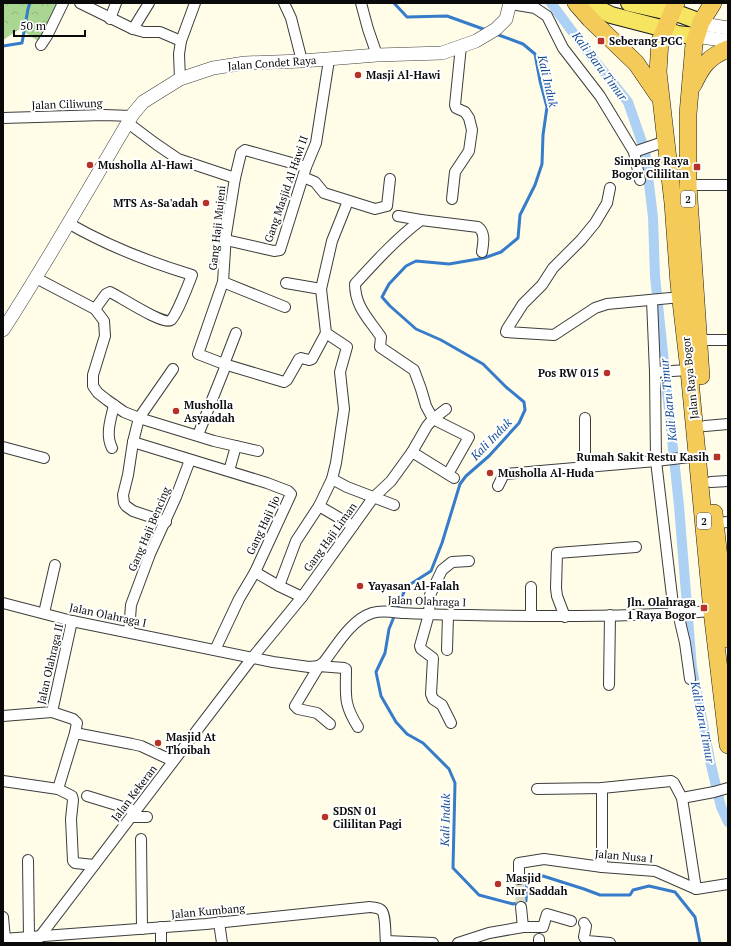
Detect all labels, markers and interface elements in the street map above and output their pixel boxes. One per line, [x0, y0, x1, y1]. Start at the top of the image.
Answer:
scale bar [14, 12, 85, 38]
text: 50 m [20, 18, 47, 33]
water label: Kali Baru Timur [569, 28, 632, 105]
place label: Seberang PGC [609, 34, 682, 48]
marker: Seberang PGC [596, 36, 606, 46]
street label: Jalan Condet Raya [227, 53, 317, 73]
water label: Kali Induk [535, 53, 561, 109]
place label: Masji Al-Hawi [366, 68, 441, 82]
marker: Masji Al-Hawi [353, 70, 363, 80]
street label: Jalan Ciliwung [31, 96, 103, 112]
street label: Gang Masjid Al Hawi II [261, 134, 311, 244]
place label: Simpang Raya Bogor Cililitan [612, 154, 689, 181]
place label: Musholla Al-Hawi [98, 158, 193, 172]
marker: Musholla Al-Hawi [85, 160, 95, 170]
marker: Simpang Raya Bogor Cililitan [692, 162, 702, 172]
street label: Gang Haji Mujeni [206, 185, 228, 271]
road number: 2 [681, 191, 695, 207]
place label: MTS As-Sa'adah [113, 196, 198, 210]
marker: MTS As-Sa'adah [201, 198, 211, 208]
street label: Jalan Raya Bogor [679, 335, 701, 420]
water label: Kali Baru Timur [656, 357, 680, 443]
place label: Pos RW 015 [538, 366, 599, 380]
marker: Pos RW 015 [602, 368, 612, 378]
place label: Musholla Asyaadah [184, 398, 235, 425]
marker: Musholla Asyaadah [171, 406, 181, 416]
water label: Kali Induk [467, 415, 515, 464]
place label: Rumah Sakit Restu Kasih [576, 450, 709, 464]
marker: Rumah Sakit Restu Kasih [712, 452, 722, 462]
place label: Musholla Al-Huda [498, 466, 594, 480]
marker: Musholla Al-Huda [485, 468, 495, 478]
street label: Gang Haji Bencing [125, 484, 173, 573]
street label: Gang Haji Ijo [243, 493, 283, 557]
street label: Gang Haji Liman [300, 499, 360, 574]
road number: 2 [697, 513, 711, 529]
place label: Yayasan Al-Falah [368, 579, 459, 593]
marker: Yayasan Al-Falah [355, 581, 365, 591]
street label: Jalan Olahraga I [388, 593, 467, 609]
place label: Jln. Olahraga 1 Raya Bogor [627, 595, 696, 622]
street label: Jalan Olahraga I [68, 600, 148, 630]
marker: Jln. Olahraga 1 Raya Bogor [699, 603, 709, 613]
street label: Jalan Olahraga II [34, 622, 66, 706]
water label: Kali Baru Timur [688, 679, 719, 765]
place label: Masjid At Thoibah [166, 730, 216, 757]
marker: Masjid At Thoibah [153, 738, 163, 748]
street label: Jalan Kekeran [108, 762, 160, 824]
water label: Kali Induk [437, 793, 453, 848]
place label: SDSN 01 Cililitan Pagi [333, 804, 402, 831]
marker: SDSN 01 Cililitan Pagi [320, 812, 330, 822]
street label: Jalan Nusa I [594, 846, 654, 866]
place label: Masjid Nur Saddah [506, 871, 568, 898]
marker: Masjid Nur Saddah [493, 879, 503, 889]
street label: Jalan Kumbang [170, 901, 246, 921]

